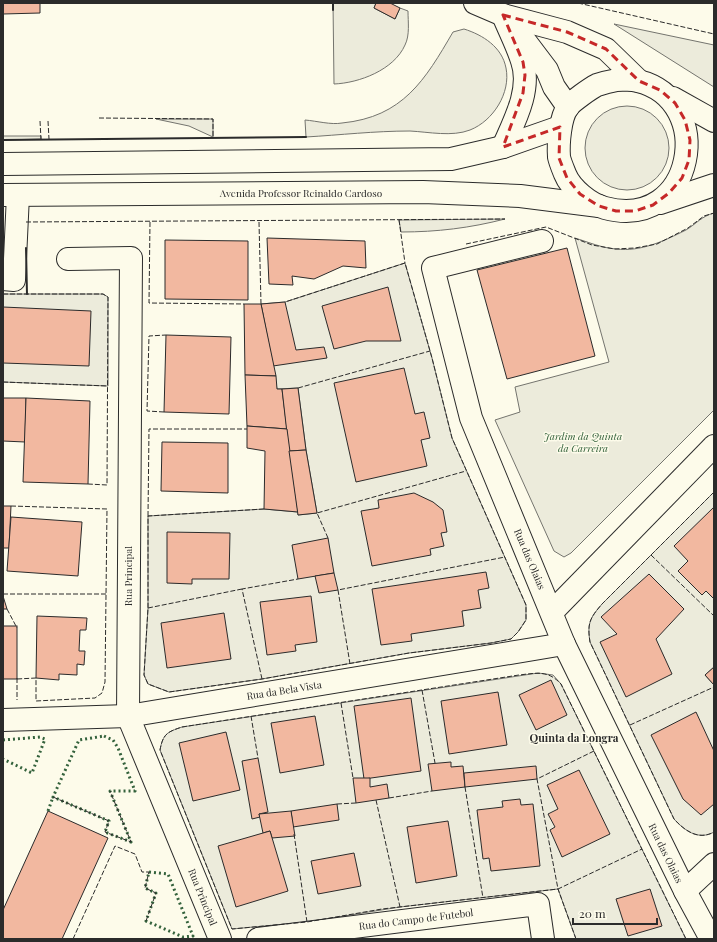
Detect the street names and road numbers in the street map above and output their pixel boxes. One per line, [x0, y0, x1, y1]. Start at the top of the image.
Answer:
street label: Avenida Professor Reinaldo Cardoso [219, 186, 383, 200]
street label: Rua das Olaias [511, 526, 549, 592]
street label: Rua Principal [121, 546, 135, 606]
street label: Rua da Bela Vista [245, 677, 323, 703]
street label: Rua das Olaias [645, 821, 687, 885]
street label: Rua Principal [185, 866, 221, 928]
street label: Rua do Campo de Futebol [358, 905, 474, 933]

